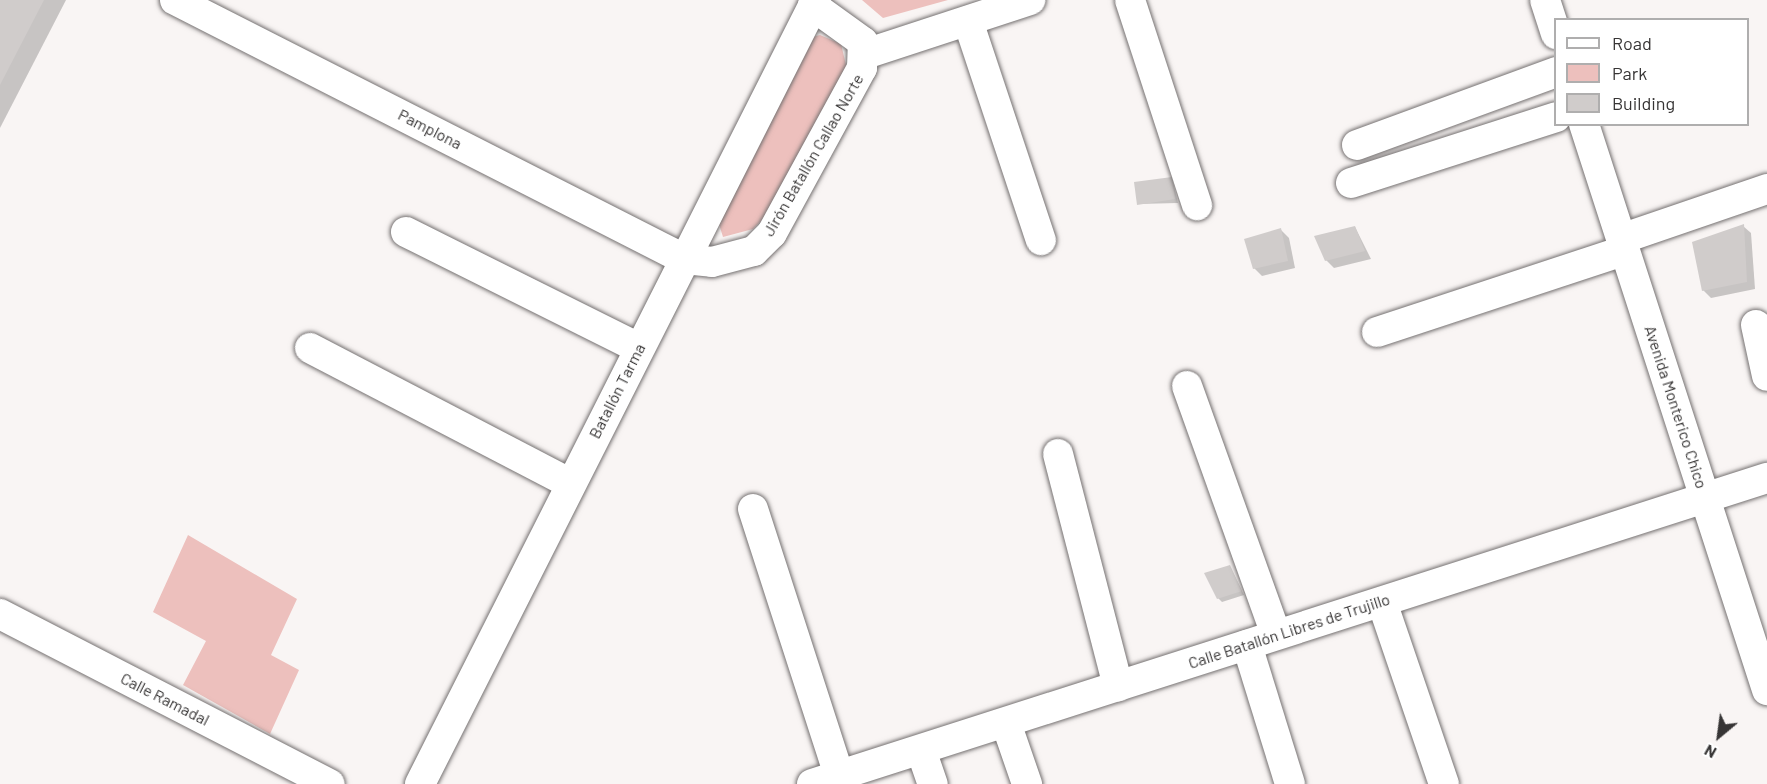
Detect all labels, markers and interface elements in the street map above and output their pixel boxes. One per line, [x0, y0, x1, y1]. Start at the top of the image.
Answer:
legend [1554, 18, 1749, 126]
text: Road [1612, 32, 1652, 54]
text: Park [1612, 62, 1647, 84]
street label: Jirón Batallón Callao Norte [759, 70, 867, 240]
text: Building [1612, 92, 1675, 114]
street label: Pamplona [395, 105, 465, 153]
street label: Avenida Monterico Chico [1641, 323, 1711, 491]
street label: Batallón Tarma [585, 340, 649, 442]
street label: Calle Batallón Libres de Trujillo [1186, 589, 1392, 673]
street label: Calle Ramadal [118, 668, 212, 730]
north arrow [1689, 706, 1749, 766]
text: N [1701, 741, 1719, 763]

